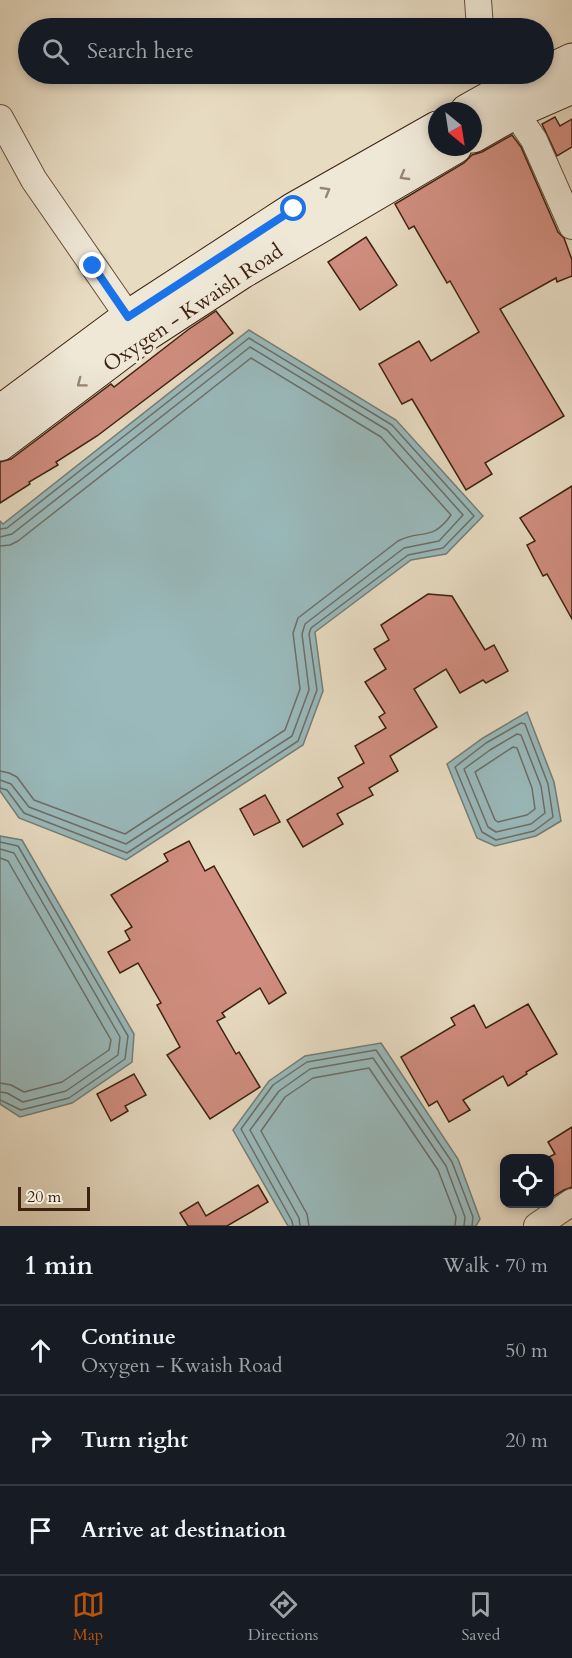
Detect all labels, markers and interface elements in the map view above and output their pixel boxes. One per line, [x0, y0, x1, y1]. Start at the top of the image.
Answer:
search box [18, 18, 554, 84]
icon: search [39, 35, 72, 68]
text: Search here [87, 36, 194, 66]
north arrow [428, 102, 482, 156]
one-way arrow [400, 169, 410, 181]
one-way arrow [320, 187, 330, 198]
route start [280, 195, 306, 221]
street label: Oxygen - Kwaish Road [97, 237, 289, 379]
route end [79, 252, 105, 278]
one-way arrow [76, 376, 87, 387]
map controls [500, 1154, 554, 1208]
button: locate [500, 1154, 554, 1208]
scale bar [18, 1184, 90, 1212]
text: 20 m [27, 1186, 61, 1208]
text: 1 min [24, 1248, 93, 1283]
text: Walk · 70 m [443, 1252, 548, 1279]
text: Continue [81, 1322, 176, 1352]
icon: ahead [24, 1334, 57, 1367]
text: 50 m [505, 1337, 548, 1364]
text: Oxygen - Kwaish Road [81, 1352, 282, 1379]
icon: right [24, 1424, 57, 1457]
text: Turn right [81, 1425, 188, 1455]
text: 20 m [505, 1427, 548, 1454]
icon: arrive [24, 1514, 57, 1547]
text: Arrive at destination [81, 1515, 286, 1545]
tab: Map [72, 1588, 105, 1646]
tab: Directions [248, 1588, 318, 1646]
tab: Saved [462, 1588, 500, 1646]

